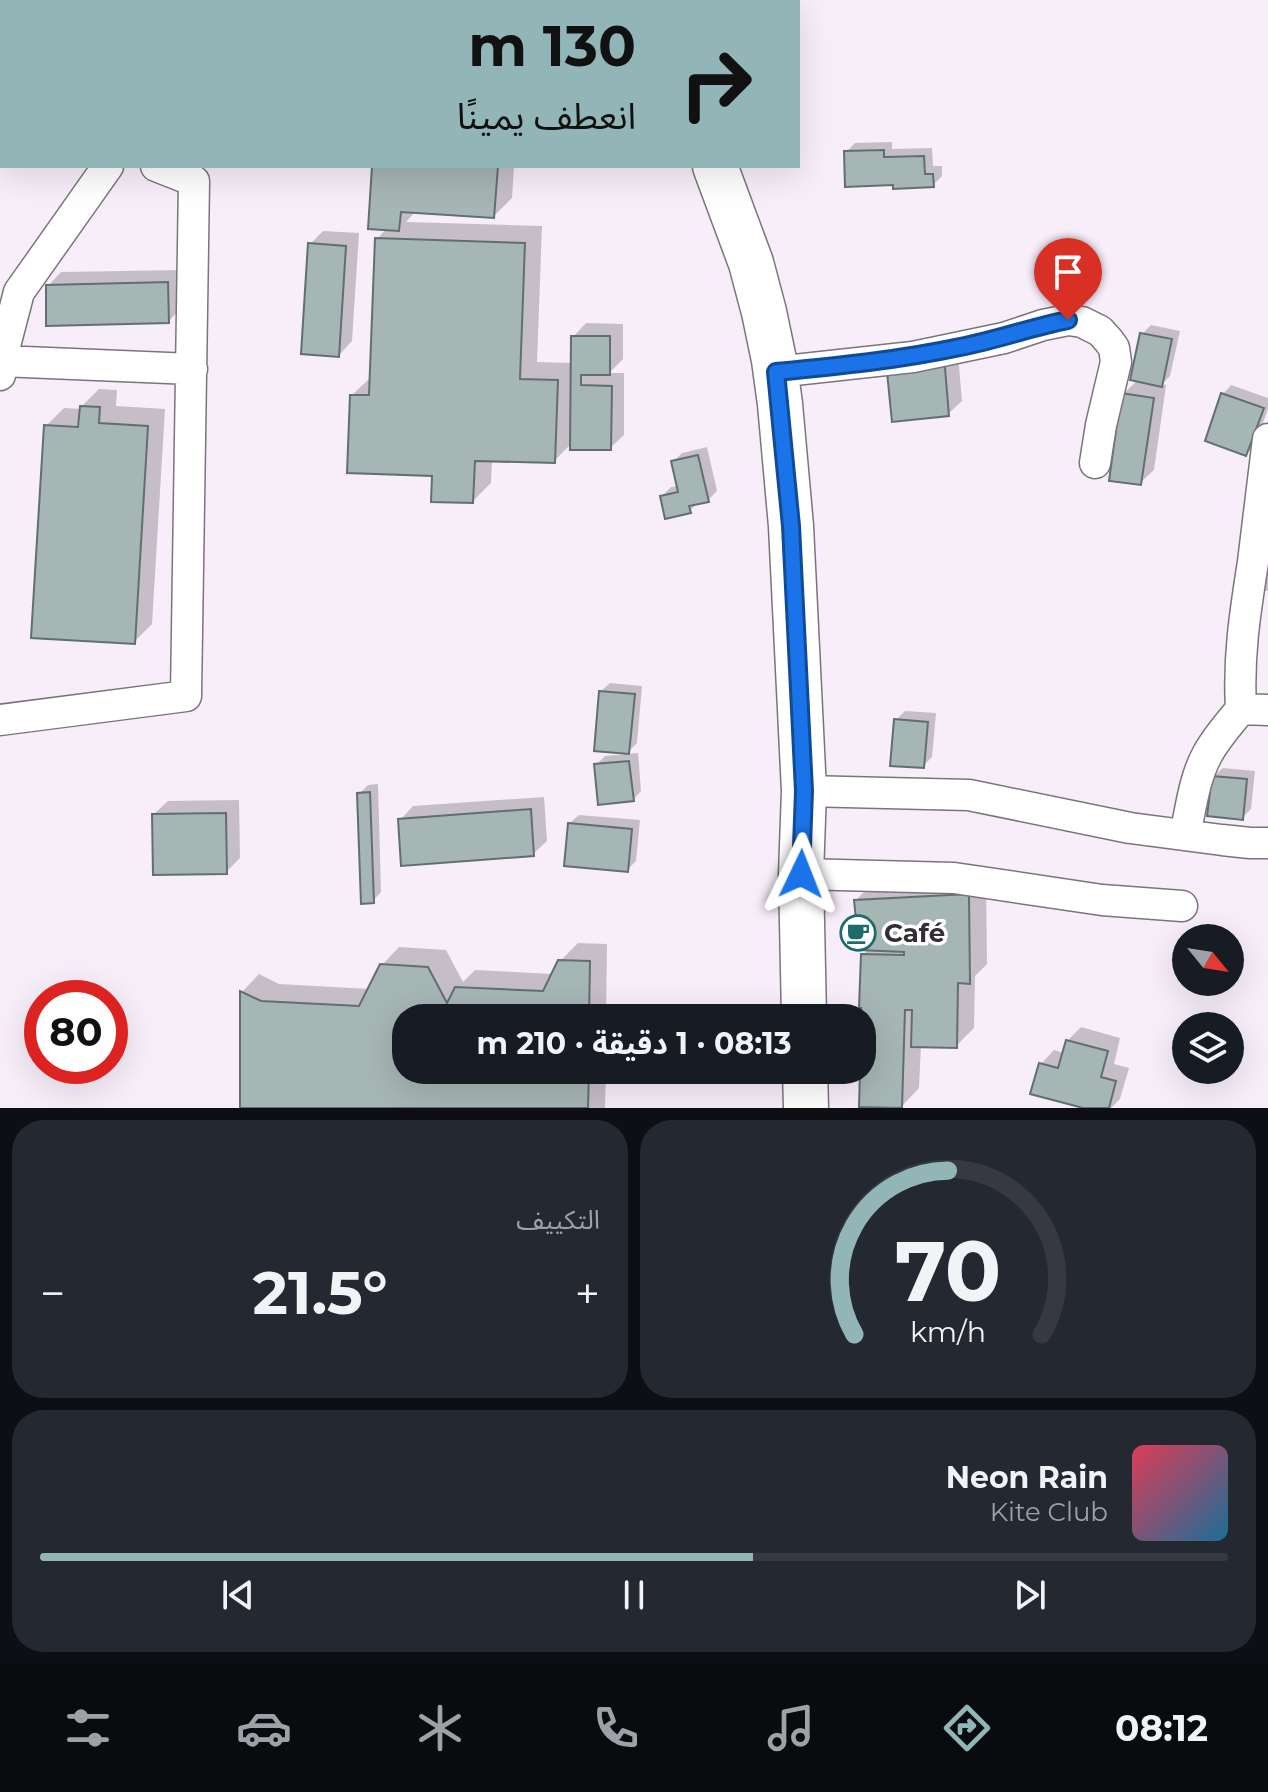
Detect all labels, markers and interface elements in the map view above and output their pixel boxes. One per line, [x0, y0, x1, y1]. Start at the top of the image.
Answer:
text: 130 m [468, 12, 636, 80]
icon: right [664, 32, 768, 136]
text: انعطف يمينًا [457, 94, 636, 138]
pin [1034, 238, 1102, 320]
icon: arrive [1046, 250, 1090, 294]
position arrow [759, 832, 843, 916]
cafe icon: Café [839, 914, 877, 952]
place label: Café [884, 917, 945, 949]
north arrow [1172, 924, 1244, 996]
map controls [1172, 924, 1244, 1084]
speed limit sign: 80 [24, 980, 128, 1084]
button: layers [1172, 1012, 1244, 1084]
text: 08:13 · 1 دقيقة · 210 m [476, 1025, 792, 1062]
text: التكييف [516, 1204, 600, 1236]
text: 70 [895, 1220, 1001, 1322]
text: 21.5° [252, 1256, 388, 1329]
text: − [40, 1266, 65, 1320]
text: + [575, 1266, 600, 1320]
text: km/h [910, 1314, 986, 1349]
text: Neon Rain [946, 1459, 1108, 1496]
text: Kite Club [990, 1496, 1108, 1528]
icon: previous [216, 1573, 260, 1617]
icon: pause [612, 1573, 656, 1617]
icon: next [1008, 1573, 1052, 1617]
icon: filters [60, 1700, 116, 1756]
icon: car [236, 1700, 292, 1756]
icon: climate [412, 1700, 468, 1756]
icon: phone [588, 1700, 644, 1756]
icon: music [763, 1700, 819, 1756]
icon: directions [939, 1700, 995, 1756]
text: 08:12 [1115, 1706, 1208, 1750]

